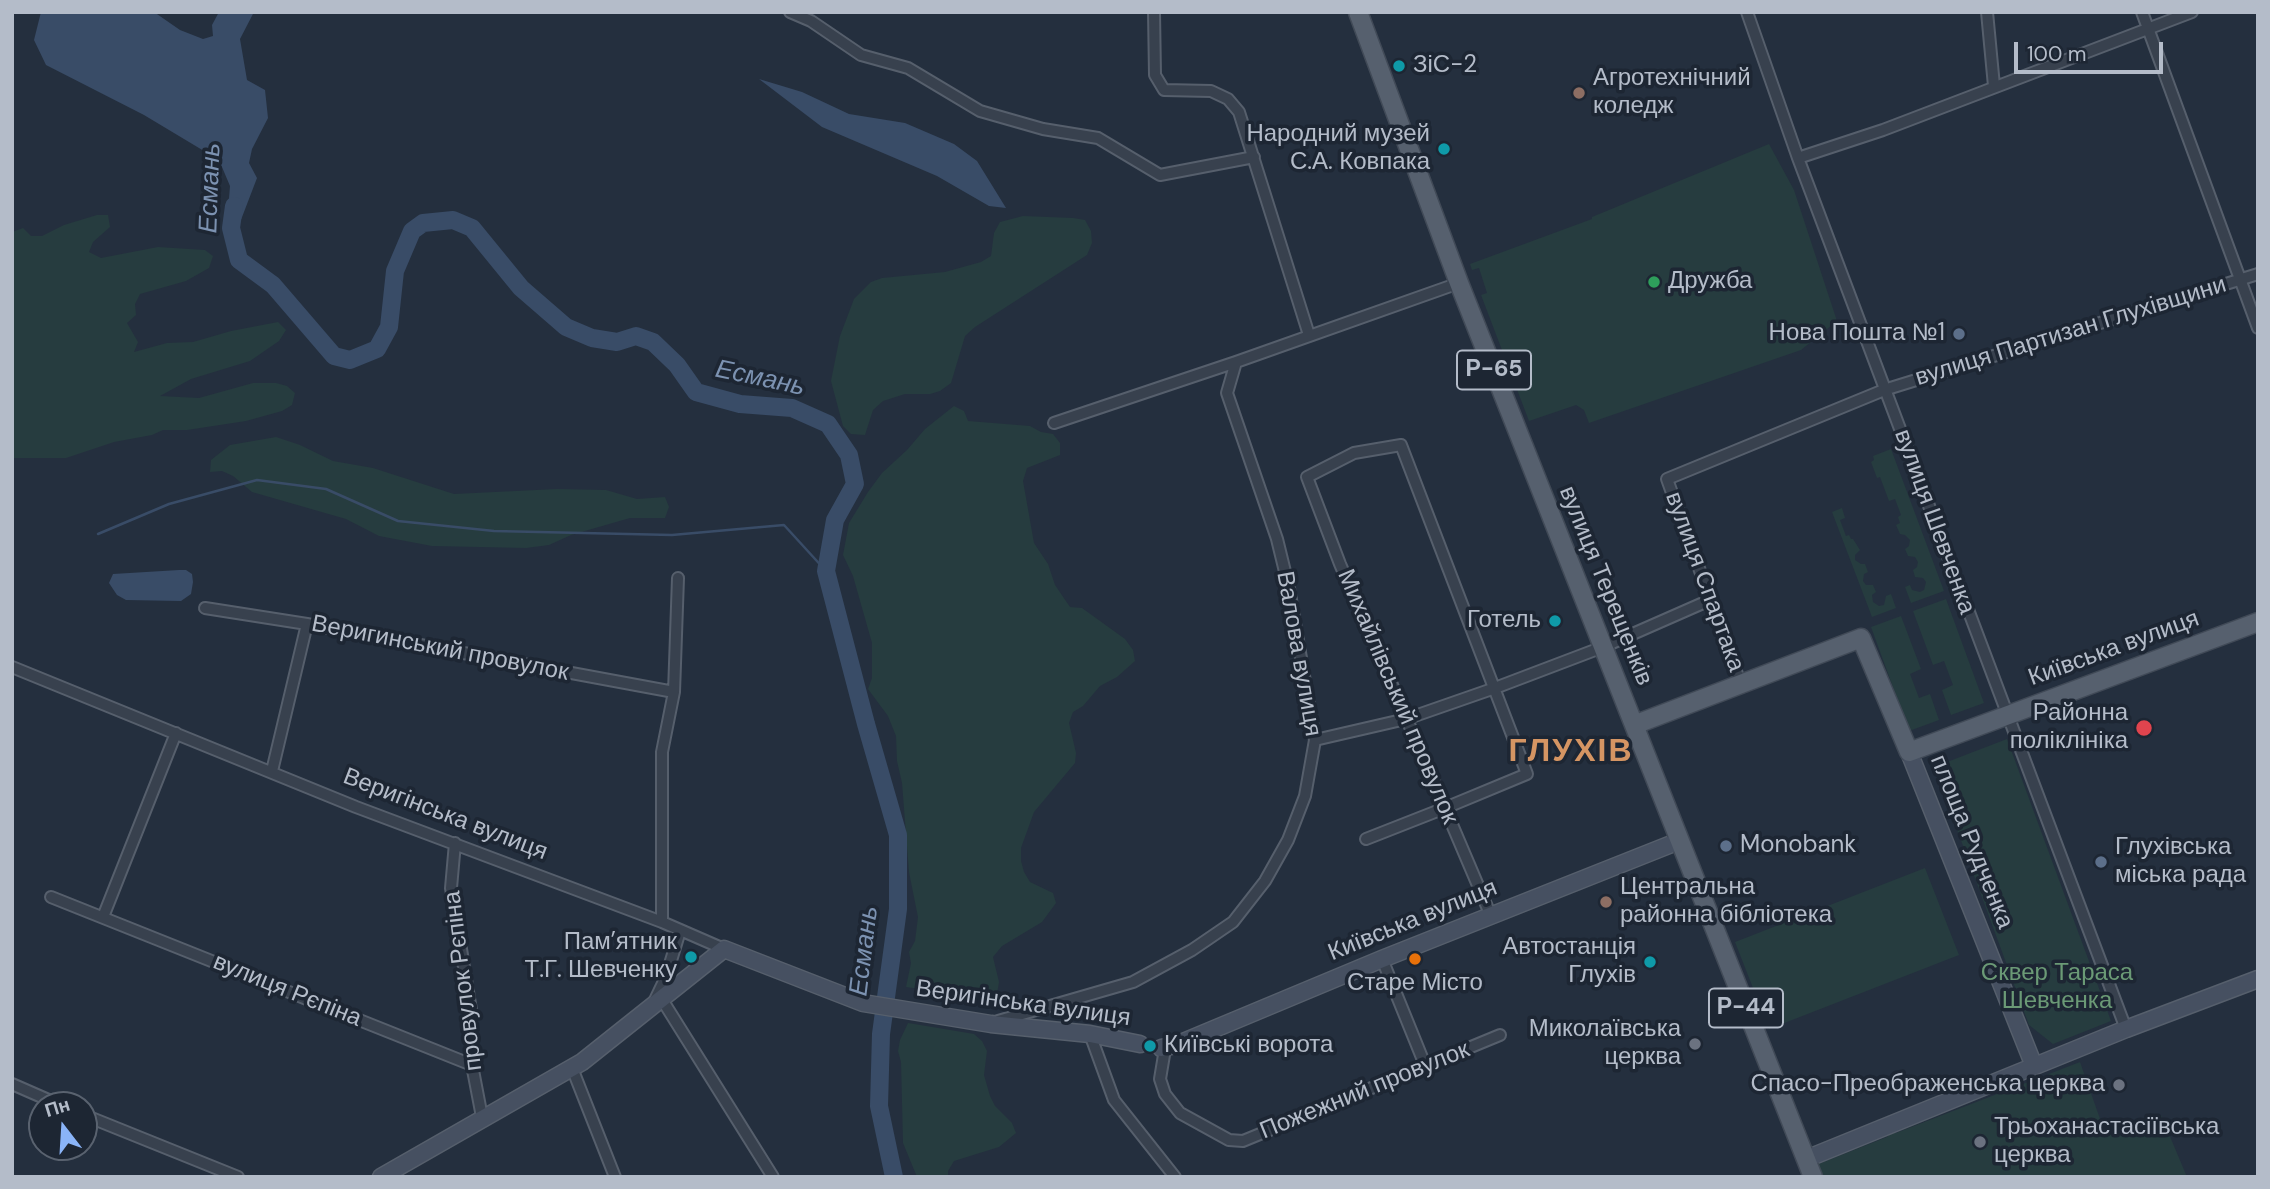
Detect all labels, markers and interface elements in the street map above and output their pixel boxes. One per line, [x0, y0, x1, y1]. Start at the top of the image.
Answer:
scale bar [2018, 28, 2167, 72]
text: 100 m [2027, 40, 2087, 68]
place label: ЗіС-2 [1413, 52, 1477, 80]
marker: ЗіС-2 [1391, 58, 1407, 74]
place label: Агротехнічний коледж [1593, 65, 1751, 121]
marker: Агротехнічний коледж [1571, 85, 1587, 101]
place label: Народний музей С.А. Ковпака [1246, 121, 1430, 177]
marker: Народний музей С.А. Ковпака [1436, 141, 1452, 157]
water label: Есмань [194, 142, 228, 234]
place label: Дружба [1668, 268, 1752, 296]
street label: вулиця Партизан Глухівщини [1912, 271, 2230, 393]
marker: Дружба [1646, 274, 1662, 290]
place label: Нова Пошта №1 [1769, 320, 1945, 348]
marker: Нова Пошта №1 [1951, 326, 1967, 342]
road number: Р-65 [1457, 350, 1531, 390]
water label: Есмань [712, 354, 808, 404]
street label: вулиця Шевченка [1887, 426, 1981, 618]
street label: вулиця Терещенків [1552, 482, 1658, 690]
street label: вулиця Спартака [1658, 488, 1750, 676]
street label: Михайлівський провулок [1330, 566, 1464, 828]
street label: Валова вулиця [1269, 569, 1327, 739]
street label: Київська вулиця [2025, 605, 2203, 693]
place label: Готель [1467, 607, 1541, 635]
street label: Веригинський провулок [309, 610, 571, 688]
marker: Готель [1547, 613, 1563, 629]
place label: Районна поліклініка [2010, 700, 2128, 756]
marker: Районна поліклініка [2134, 718, 2154, 738]
district label: ГЛУХІВ [1509, 734, 1633, 772]
street label: площа Рудченка [1923, 751, 2019, 933]
street label: Веригінська вулиця [339, 763, 551, 867]
place label: Monobank [1740, 832, 1856, 860]
place label: Глухівська міська рада [2115, 834, 2246, 890]
marker: Monobank [1718, 838, 1734, 854]
marker: Глухівська міська рада [2093, 854, 2109, 870]
street label: Київська вулиця [1324, 874, 1502, 968]
place label: Центральна районна бібліотека [1620, 874, 1832, 930]
street label: провулок Рєпіна [439, 889, 489, 1073]
marker: Центральна районна бібліотека [1598, 894, 1614, 910]
water label: Есмань [844, 904, 886, 998]
place label: Пам’ятник Т.Г. Шевченку [525, 929, 677, 985]
place label: Автостанція Глухів [1502, 934, 1636, 990]
street label: вулиця Рєпіна [209, 948, 365, 1034]
marker: Пам’ятник Т.Г. Шевченку [683, 949, 699, 965]
marker: Старе Місто [1407, 951, 1423, 967]
marker: Автостанція Глухів [1642, 954, 1658, 970]
park label: Сквер Тараса Шевченка [1981, 960, 2133, 1016]
place label: Старе Місто [1347, 970, 1483, 998]
street label: Веригінська вулиця [914, 975, 1132, 1033]
road number: Р-44 [1709, 988, 1783, 1028]
place label: Миколаївська церква [1529, 1016, 1681, 1072]
place label: Київські ворота [1164, 1032, 1333, 1060]
street label: Пожежний провулок [1256, 1036, 1474, 1146]
marker: Миколаївська церква [1687, 1036, 1703, 1052]
marker: Київські ворота [1142, 1038, 1158, 1054]
place label: Спасо-Преображенська церква [1751, 1071, 2105, 1099]
marker: Спасо-Преображенська церква [2111, 1077, 2127, 1093]
north arrow [28, 1091, 98, 1161]
text: Пн [42, 1092, 73, 1123]
place label: Трьоханастасіївська церква [1994, 1114, 2219, 1170]
marker: Трьоханастасіївська церква [1972, 1134, 1988, 1150]

